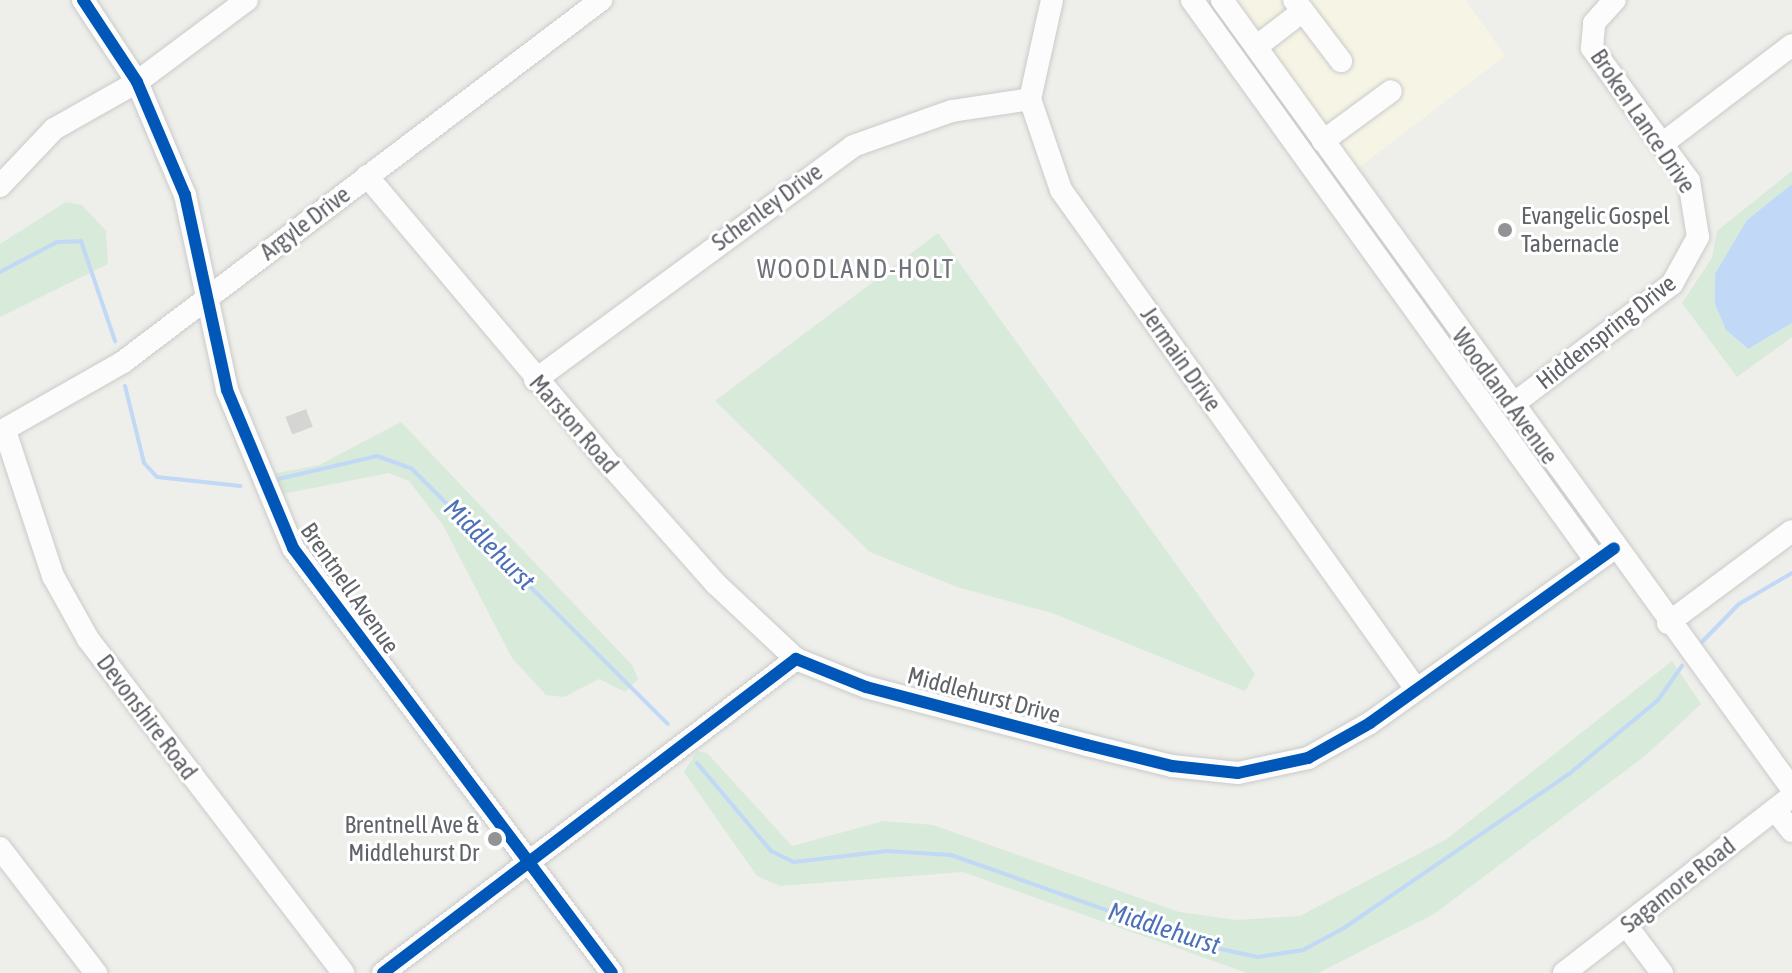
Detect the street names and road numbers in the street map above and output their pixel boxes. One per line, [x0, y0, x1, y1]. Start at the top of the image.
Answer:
street label: Broken Lance Drive [1584, 44, 1702, 198]
street label: Schenley Drive [706, 157, 828, 257]
street label: Argyle Drive [254, 180, 356, 266]
street label: Hiddenspring Drive [1531, 269, 1681, 395]
street label: Jermain Drive [1134, 301, 1228, 417]
street label: Woodland Avenue [1446, 322, 1564, 470]
street label: Marston Road [523, 369, 625, 479]
street label: Brentnell Avenue [294, 517, 406, 659]
street label: Devonshire Road [91, 649, 203, 785]
street label: Middlehurst Drive [904, 661, 1064, 729]
street label: Sagamore Road [1615, 831, 1741, 939]

